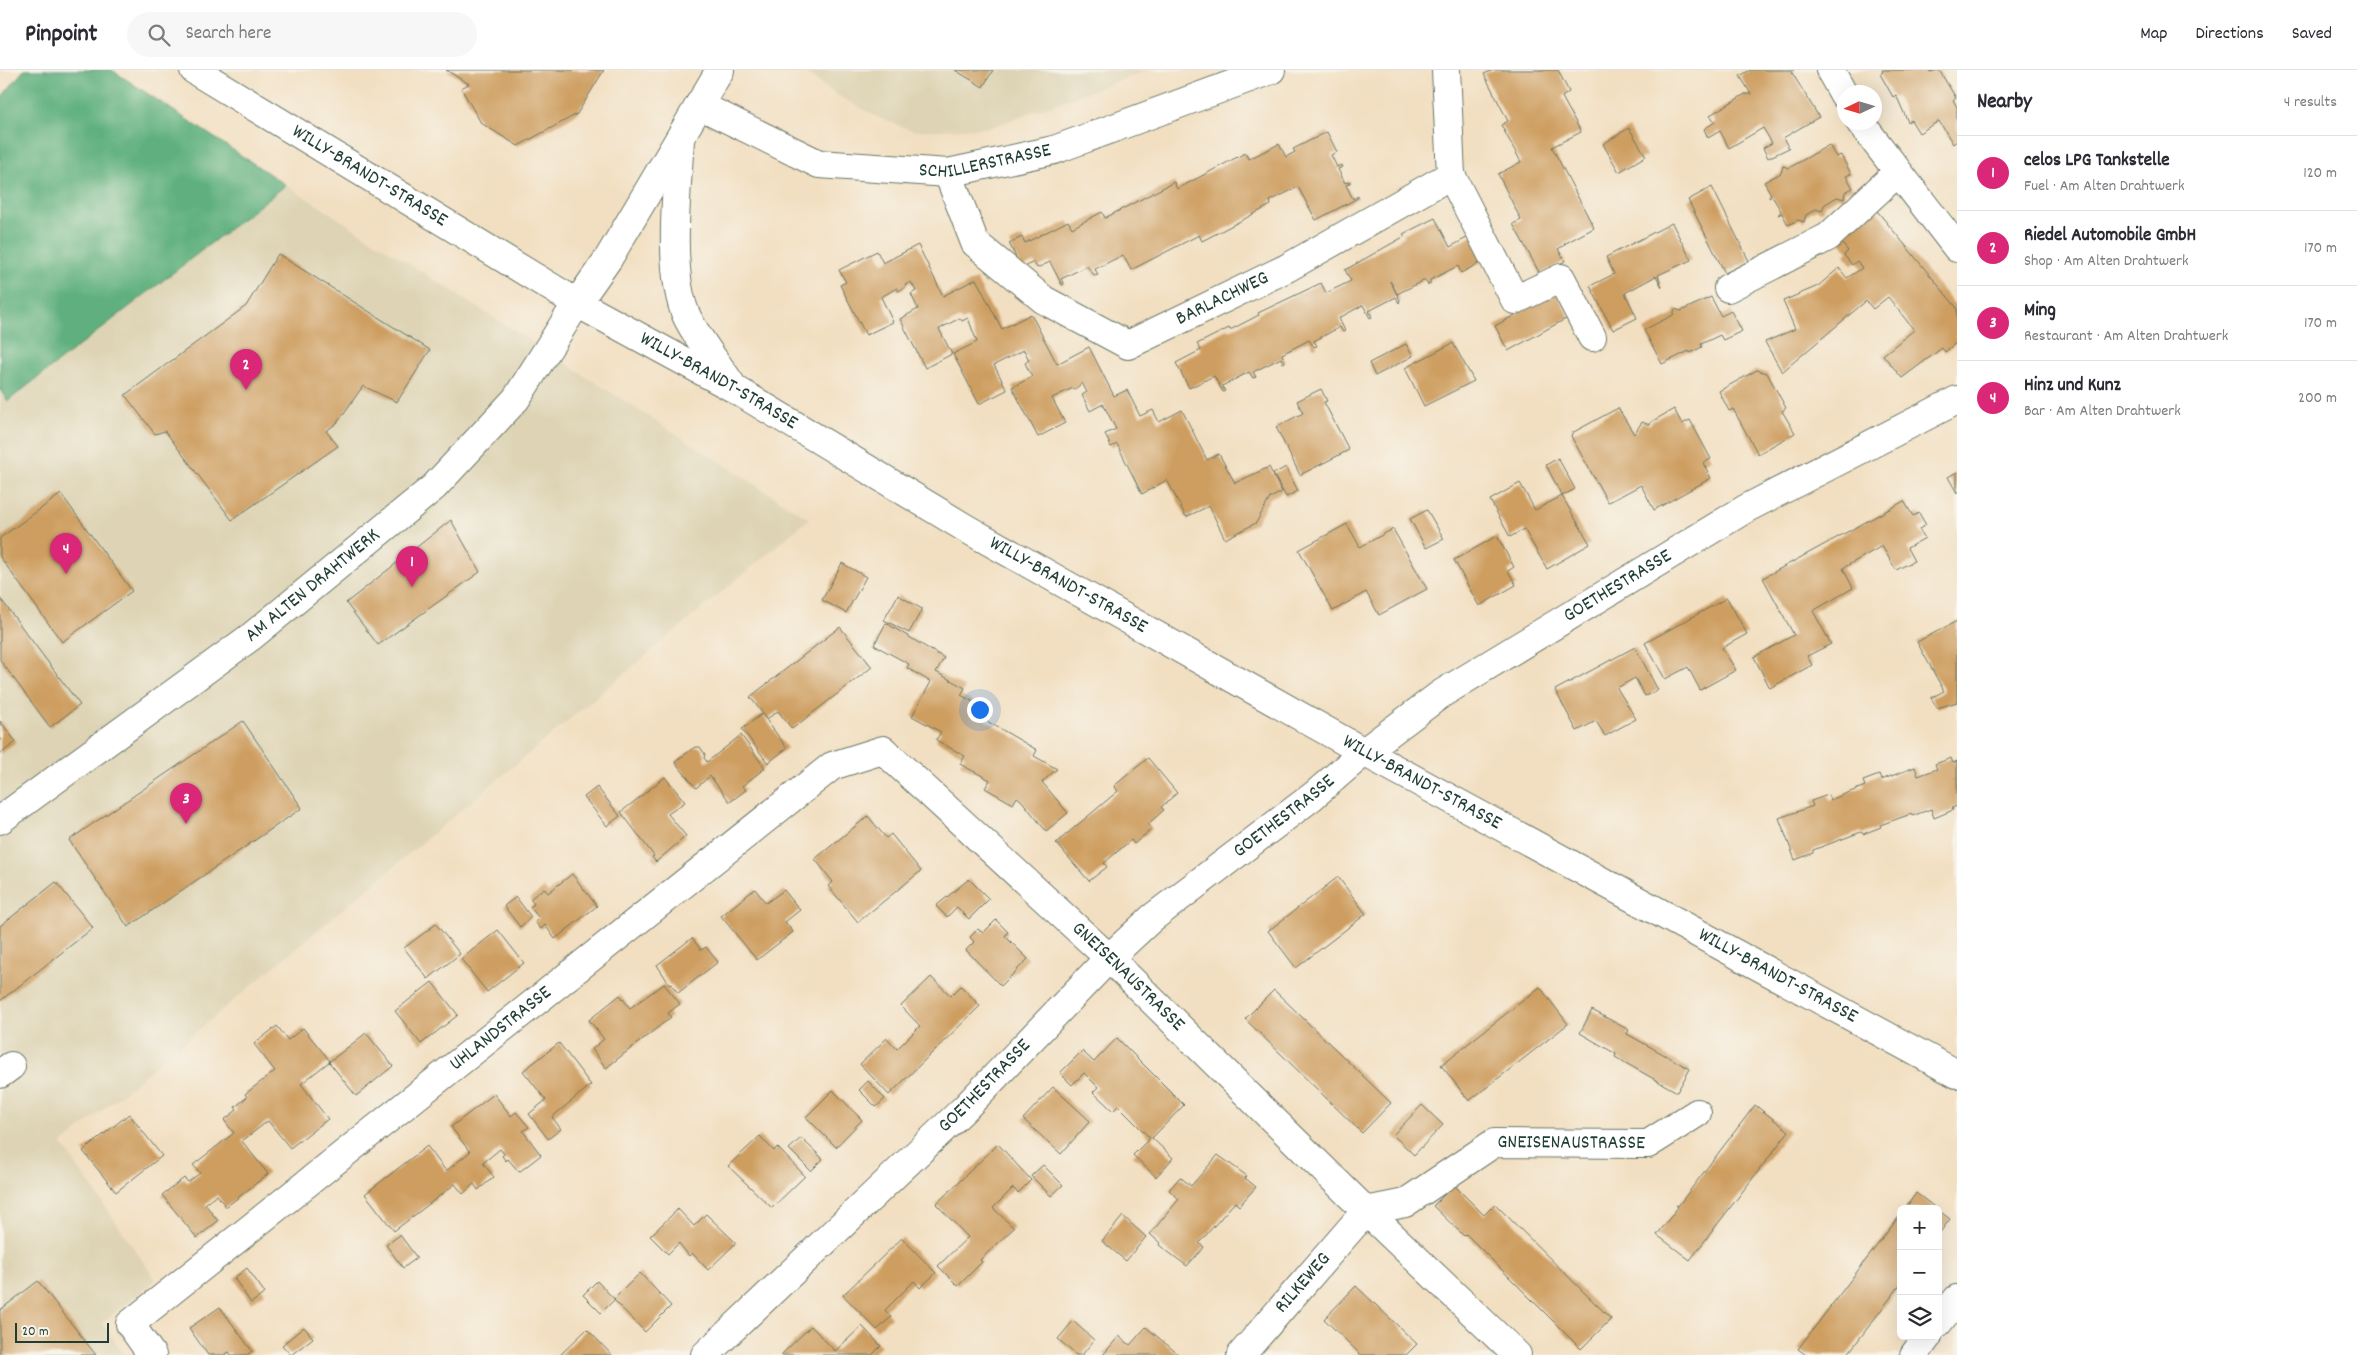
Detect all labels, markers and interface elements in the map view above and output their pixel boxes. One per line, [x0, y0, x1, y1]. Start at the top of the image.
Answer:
search box [127, 12, 477, 57]
text: Pinpoint [25, 18, 97, 52]
icon: search [145, 21, 173, 49]
text: Search here [185, 21, 271, 48]
text: Map [2140, 22, 2167, 47]
text: Directions [2195, 22, 2264, 47]
text: Saved [2292, 22, 2332, 47]
north arrow [1837, 85, 1882, 130]
text: Nearby [1977, 88, 2032, 118]
text: 4 results [2284, 91, 2337, 114]
street label: WILLY-BRANDT-STRASSE [286, 118, 452, 235]
street label: SCHILLERSTRASSE [918, 137, 1054, 187]
text: celos LPG Tankstelle [2024, 148, 2170, 175]
text: 1 [1991, 162, 1995, 185]
text: 120 m [2303, 162, 2337, 185]
text: Fuel · Am Alten Drahtwerk [2024, 175, 2185, 198]
text: Riedel Automobile GmbH [2024, 223, 2196, 250]
text: 2 [1990, 237, 1997, 260]
text: 170 m [2304, 237, 2337, 260]
text: Shop · Am Alten Drahtwerk [2024, 250, 2189, 273]
street label: BARLACHWEG [1172, 265, 1274, 334]
text: Ming [2024, 298, 2056, 325]
text: 3 [1989, 312, 1997, 335]
text: 170 m [2304, 312, 2337, 335]
text: Restaurant · Am Alten Drahtwerk [2024, 325, 2228, 348]
street label: WILLY-BRANDT-STRASSE [634, 326, 803, 438]
pin: 2 [230, 349, 262, 390]
text: Hinz und Kunz [2024, 373, 2121, 400]
text: 4 [1990, 387, 1996, 410]
text: 200 m [2298, 387, 2337, 410]
text: Bar · Am Alten Drahtwerk [2024, 400, 2181, 423]
street label: AM ALTEN DRAHTWERK [240, 522, 386, 650]
street label: WILLY-BRANDT-STRASSE [984, 530, 1152, 641]
pin: 4 [50, 533, 82, 574]
street label: GOETHESTRASSE [1558, 543, 1677, 630]
pin: 1 [396, 546, 428, 587]
your location [967, 697, 993, 723]
street label: WILLY-BRANDT-STRASSE [1337, 728, 1506, 838]
street label: GOETHESTRASSE [1228, 769, 1342, 865]
pin: 3 [170, 783, 202, 824]
street label: GNEISENAUSTRASSE [1065, 916, 1191, 1039]
street label: WILLY-BRANDT-STRASSE [1693, 922, 1862, 1031]
street label: UHLANDSTRASSE [444, 980, 558, 1078]
street label: GOETHESTRASSE [932, 1033, 1038, 1140]
street label: GNEISENAUSTRASSE [1497, 1129, 1645, 1158]
map controls [1897, 1205, 1942, 1340]
button: + [1897, 1205, 1942, 1250]
street label: RILKEWEG [1269, 1246, 1338, 1320]
button: − [1897, 1250, 1942, 1295]
button: layers [1897, 1295, 1942, 1340]
scale bar [15, 1320, 109, 1343]
text: 20 m [22, 1322, 49, 1342]

